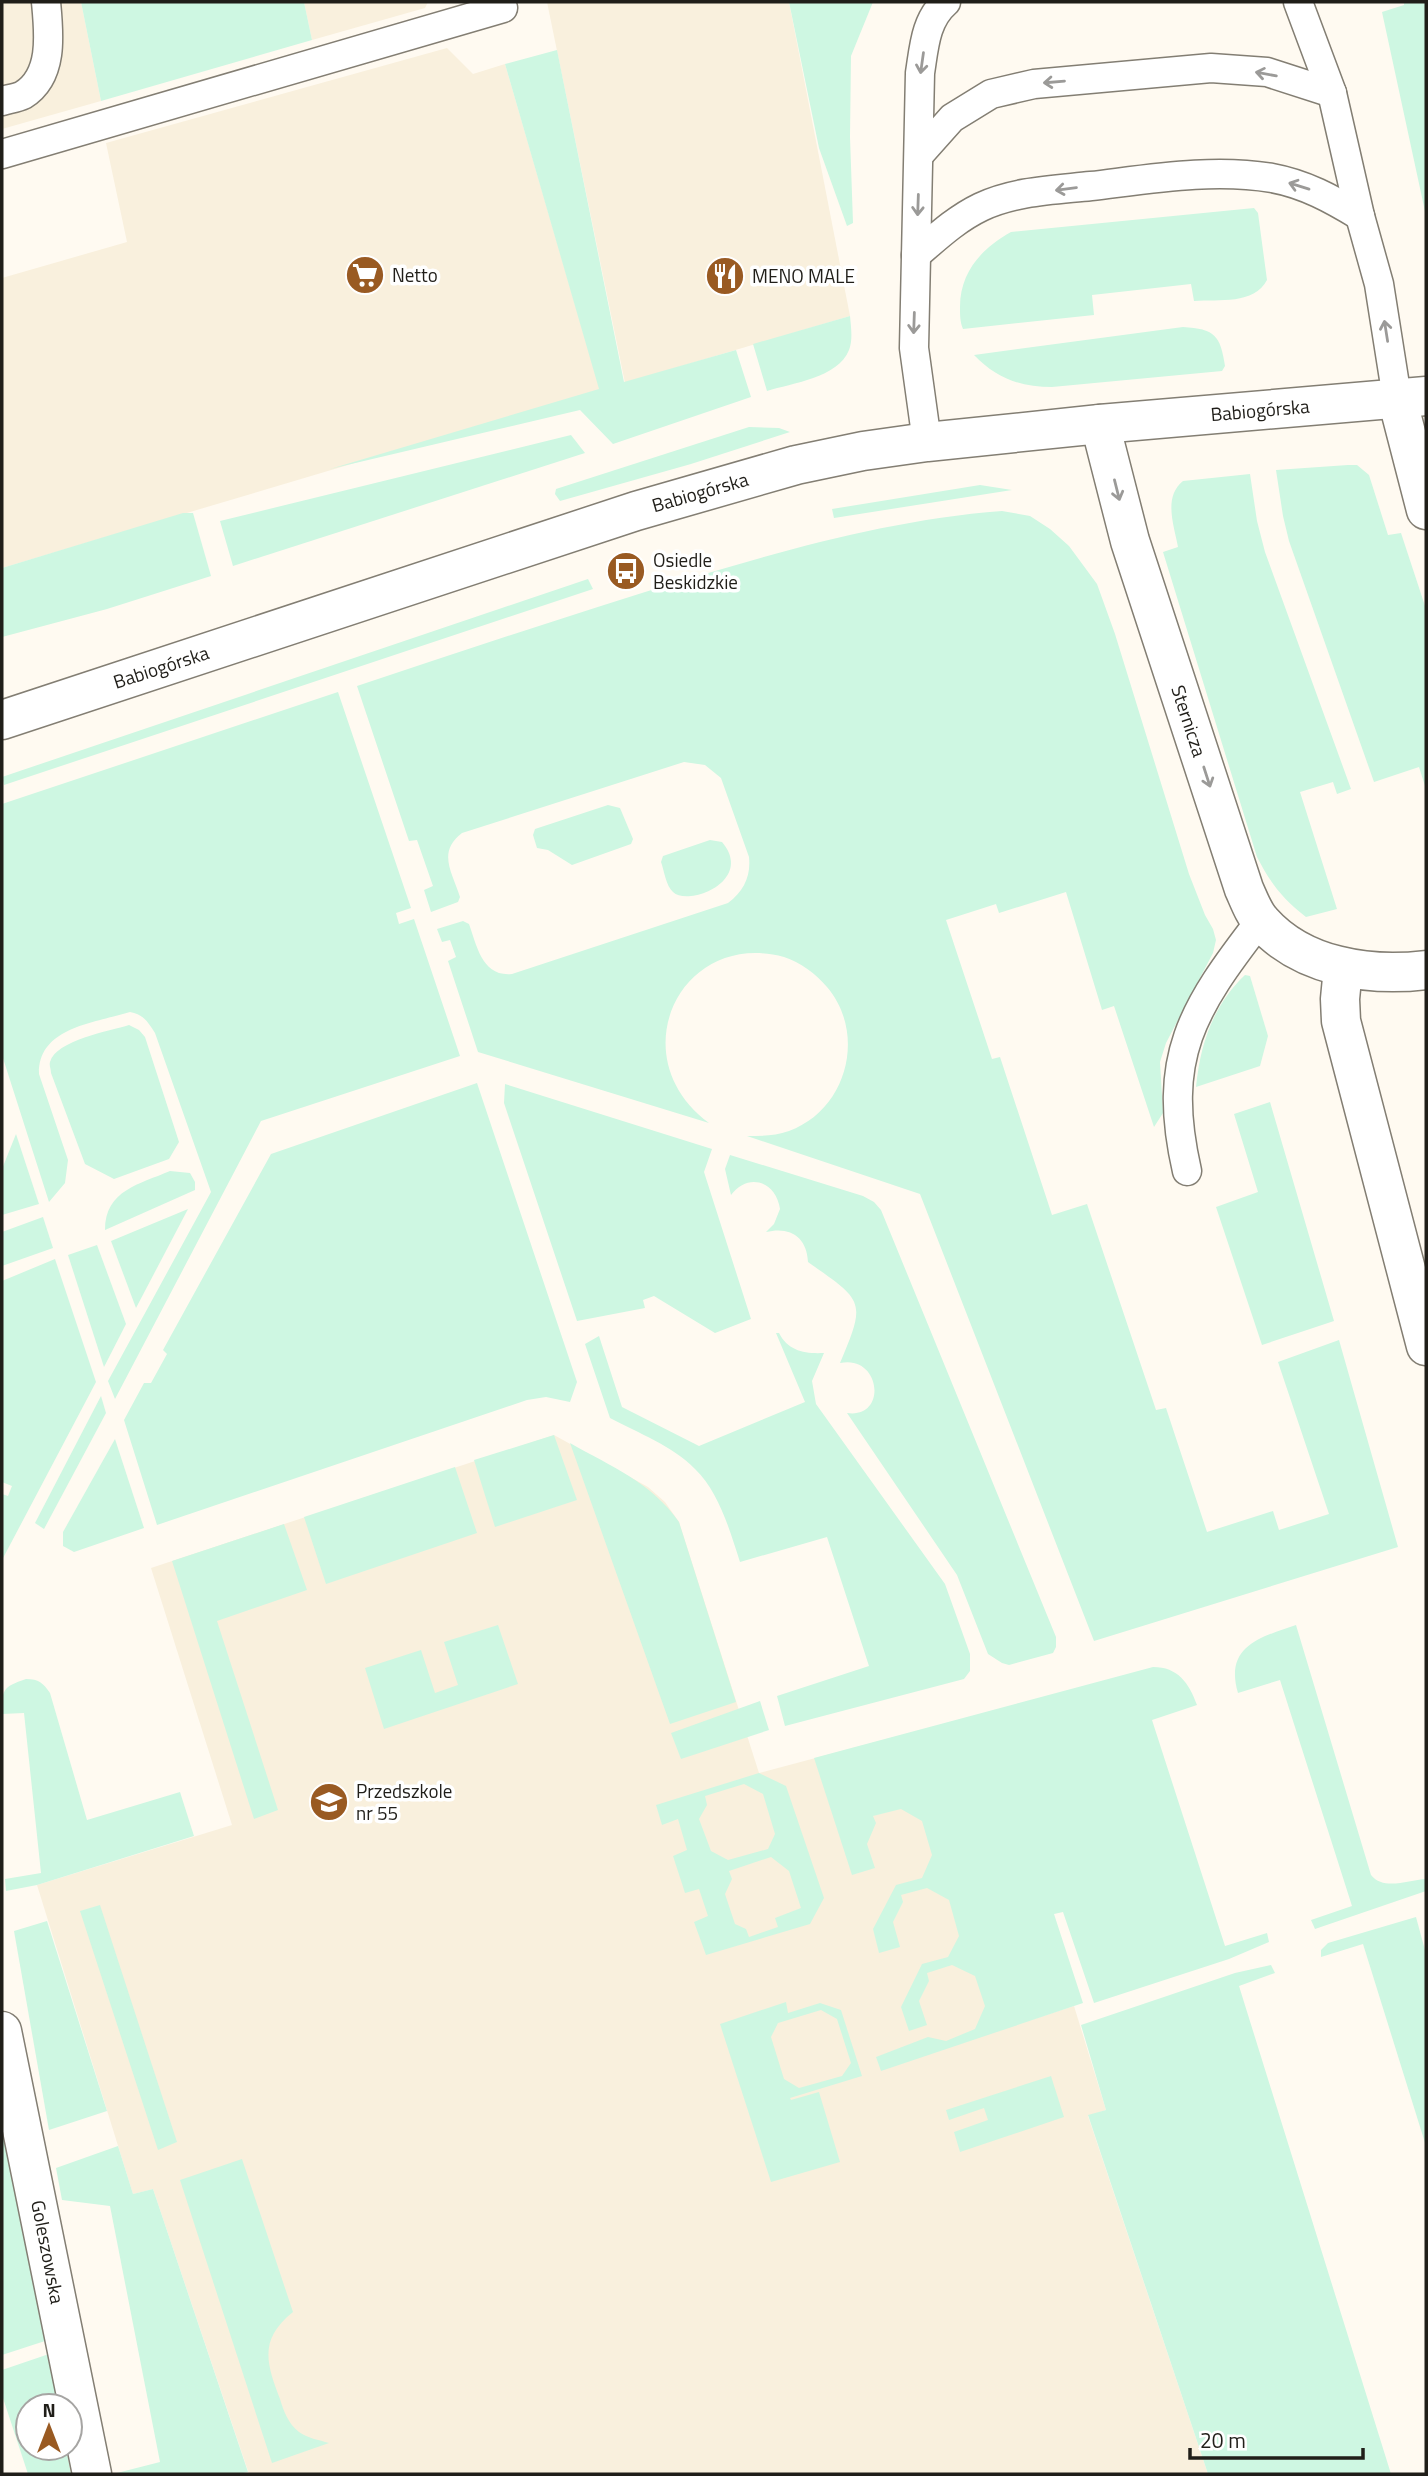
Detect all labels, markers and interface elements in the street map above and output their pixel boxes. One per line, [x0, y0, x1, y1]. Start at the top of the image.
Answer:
one-way arrow [915, 51, 928, 74]
one-way arrow [1255, 66, 1278, 80]
one-way arrow [1043, 76, 1065, 89]
one-way arrow [1289, 178, 1311, 191]
one-way arrow [1055, 182, 1078, 195]
one-way arrow [911, 193, 924, 216]
supermarket icon: Netto [344, 254, 386, 296]
restaurant icon: MENO MALE [704, 255, 746, 297]
place label: Netto [392, 260, 438, 289]
place label: MENO MALE [752, 261, 855, 290]
one-way arrow [908, 311, 921, 334]
one-way arrow [1379, 320, 1392, 343]
street label: Babiogórska [1209, 391, 1311, 428]
street label: Babiogórska [648, 464, 752, 519]
one-way arrow [1111, 478, 1124, 501]
place label: Osiedle Beskidzkie [653, 545, 738, 596]
bus stop icon: Osiedle Beskidzkie [605, 550, 647, 592]
street label: Babiogórska [109, 637, 213, 696]
street label: Sternicza [1164, 681, 1215, 761]
one-way arrow [1202, 766, 1214, 788]
place label: Przedszkole nr 55 [356, 1776, 452, 1827]
school or university icon: Przedszkole nr 55 [308, 1781, 350, 1823]
street label: Goleszowska [24, 2198, 73, 2307]
north arrow [14, 2392, 84, 2462]
text: N [42, 2395, 56, 2424]
scale bar [1190, 2416, 1363, 2460]
text: 20 m [1200, 2424, 1246, 2456]

